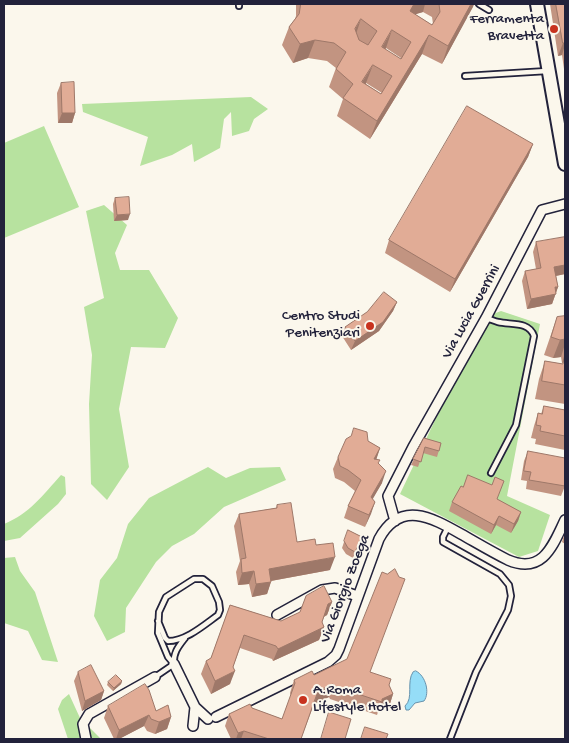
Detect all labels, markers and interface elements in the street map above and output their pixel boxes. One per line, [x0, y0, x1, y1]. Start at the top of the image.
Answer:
place label: Ferramenta Bravetta [470, 11, 544, 46]
marker: Ferramenta Bravetta [548, 23, 560, 35]
street label: Via Lucia Guerrini [439, 262, 505, 362]
place label: Centro Studi Penitenziari [282, 308, 360, 343]
marker: Centro Studi Penitenziari [364, 320, 376, 332]
street label: Via Giorgio Zoega [317, 532, 375, 646]
place label: A.Roma Lifestyle Hotel [313, 682, 401, 717]
marker: A.Roma Lifestyle Hotel [297, 694, 309, 706]

